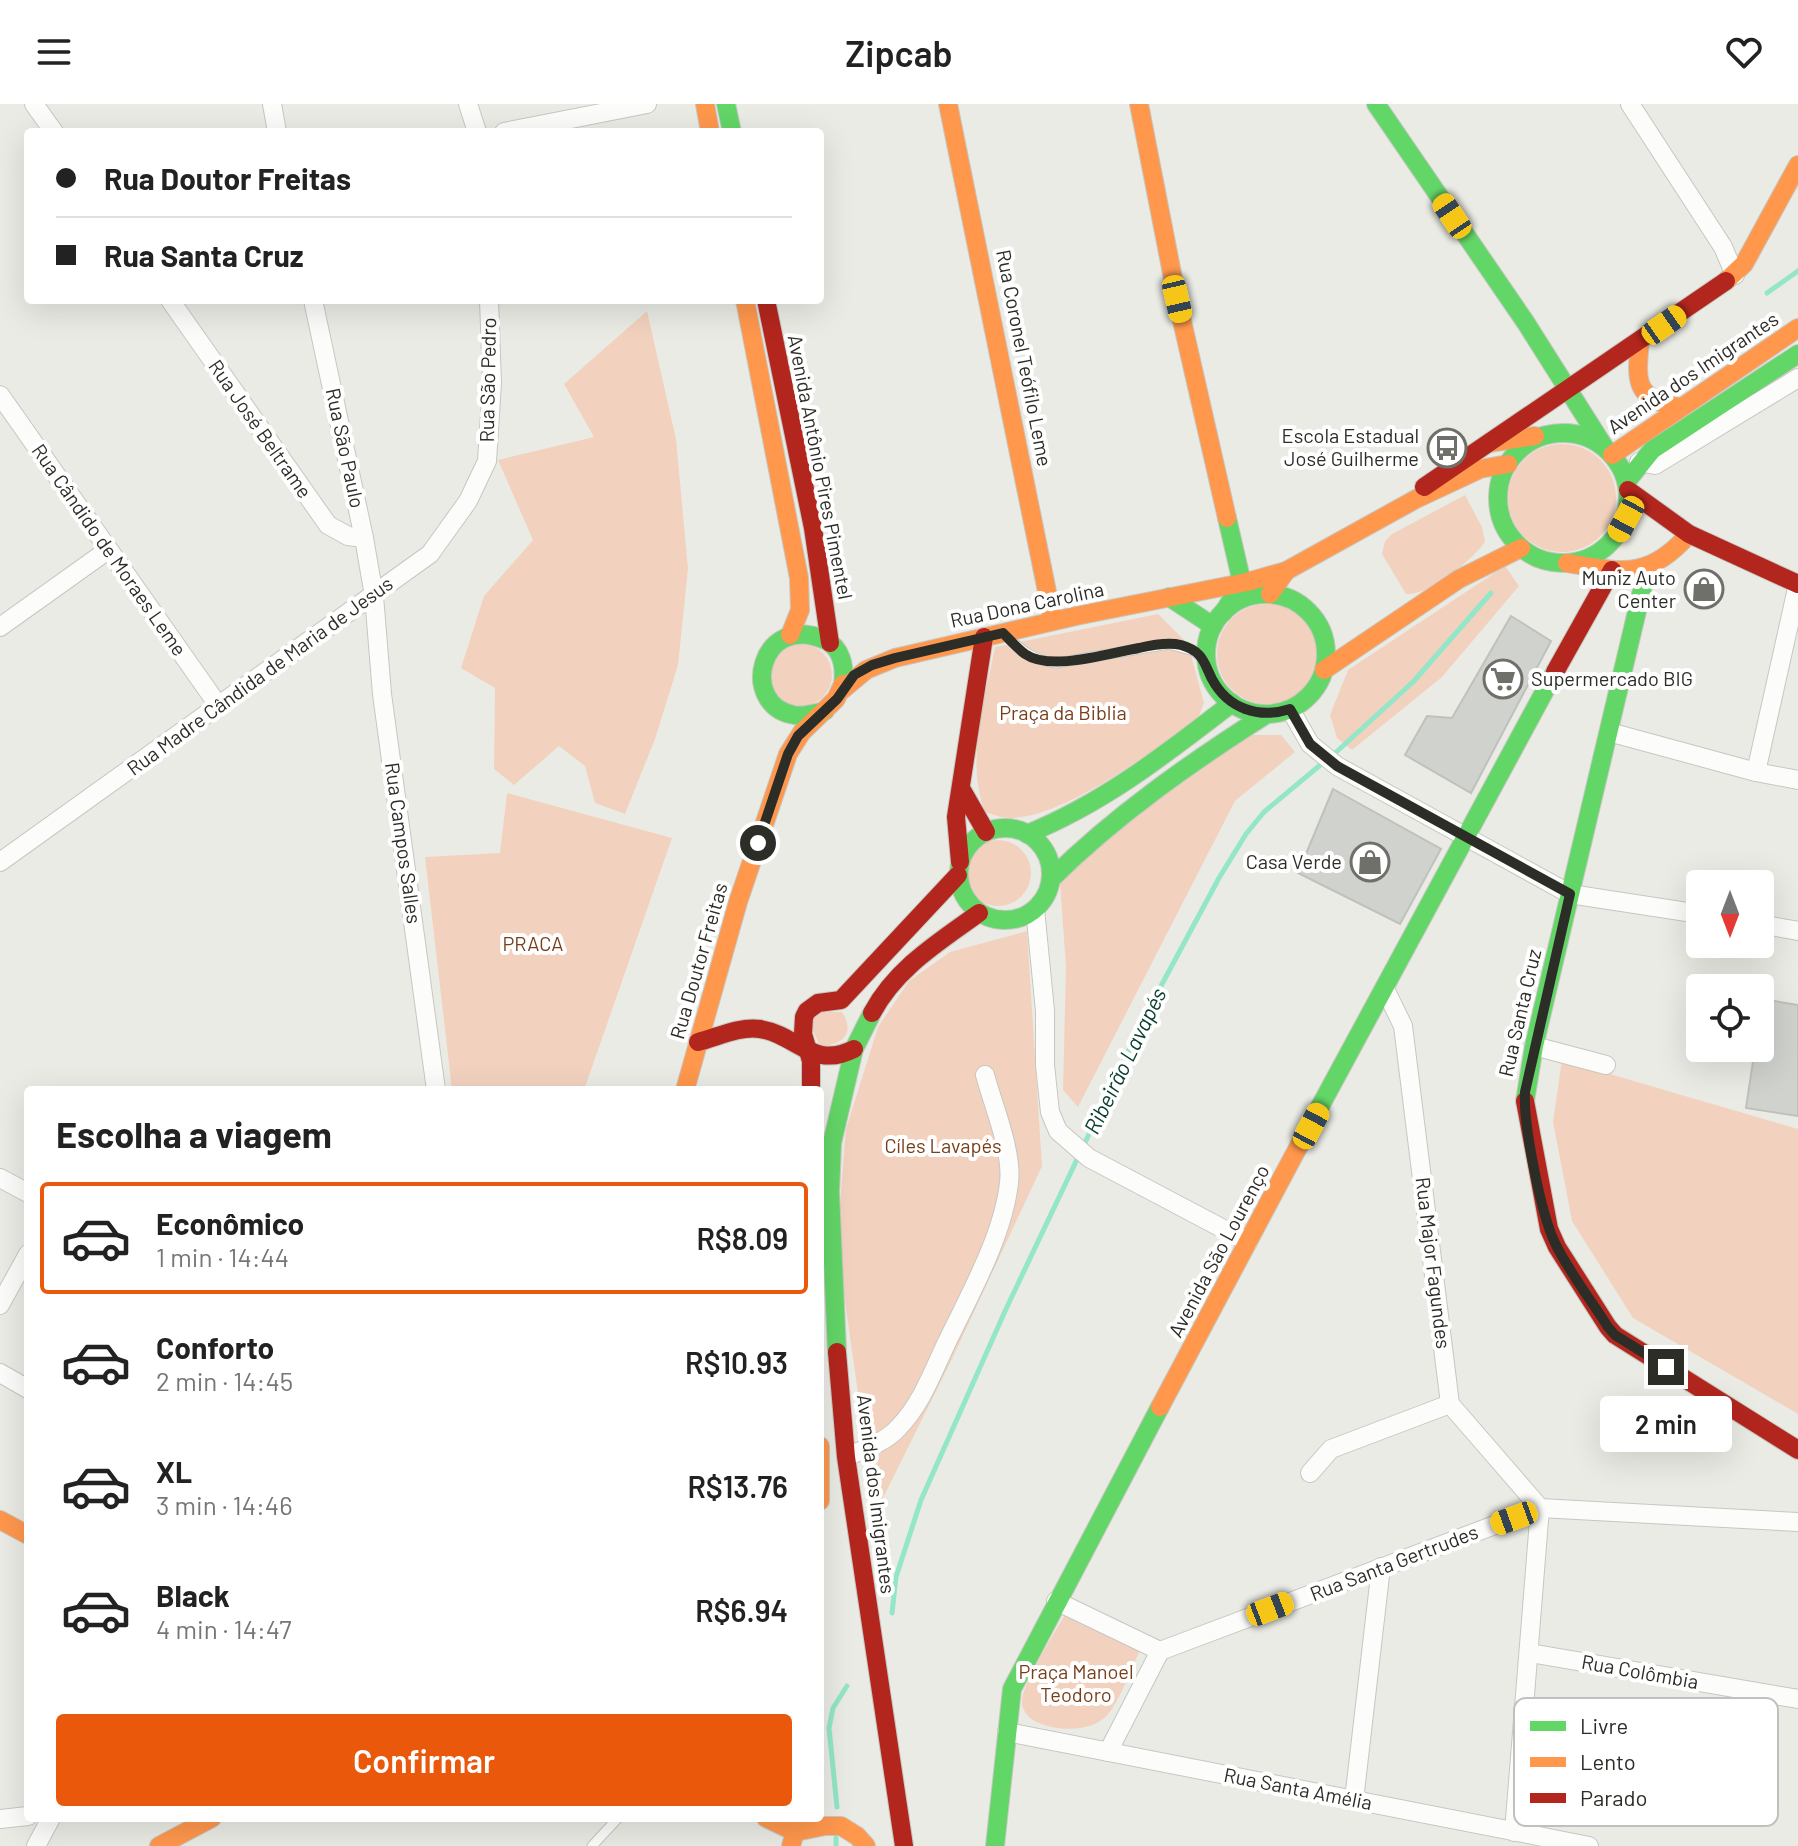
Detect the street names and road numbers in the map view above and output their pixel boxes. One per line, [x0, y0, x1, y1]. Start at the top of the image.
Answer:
street label: Rua Coronel Teófilo Leme [992, 247, 1058, 468]
street label: Avenida dos Imigrantes [1603, 306, 1782, 438]
street label: Rua São Pedro [474, 317, 500, 443]
street label: Avenida Antônio Pires Pimentel [784, 332, 858, 601]
street label: Rua José Beltrame [204, 355, 318, 502]
street label: Rua São Paulo [322, 386, 370, 510]
street label: Rua Cândido de Moraes Leme [27, 439, 192, 660]
street label: Rua Madre Cândida de Maria de Jesus [122, 571, 397, 780]
street label: Rua Dona Carolina [948, 576, 1106, 632]
street label: Rua Campos Salles [381, 761, 427, 925]
street label: Rua Doutor Freitas [664, 880, 732, 1042]
street label: Rua Santa Cruz [1493, 946, 1545, 1079]
street label: Avenida São Lourenço [1163, 1160, 1274, 1341]
street label: Rua Major Fagundes [1412, 1176, 1456, 1350]
street label: Avenida dos Imigrantes [853, 1393, 901, 1595]
street label: Rua Santa Gertrudes [1306, 1519, 1481, 1605]
street label: Rua Colômbia [1580, 1649, 1700, 1693]
street label: Rua Santa Amélia [1222, 1762, 1374, 1814]

